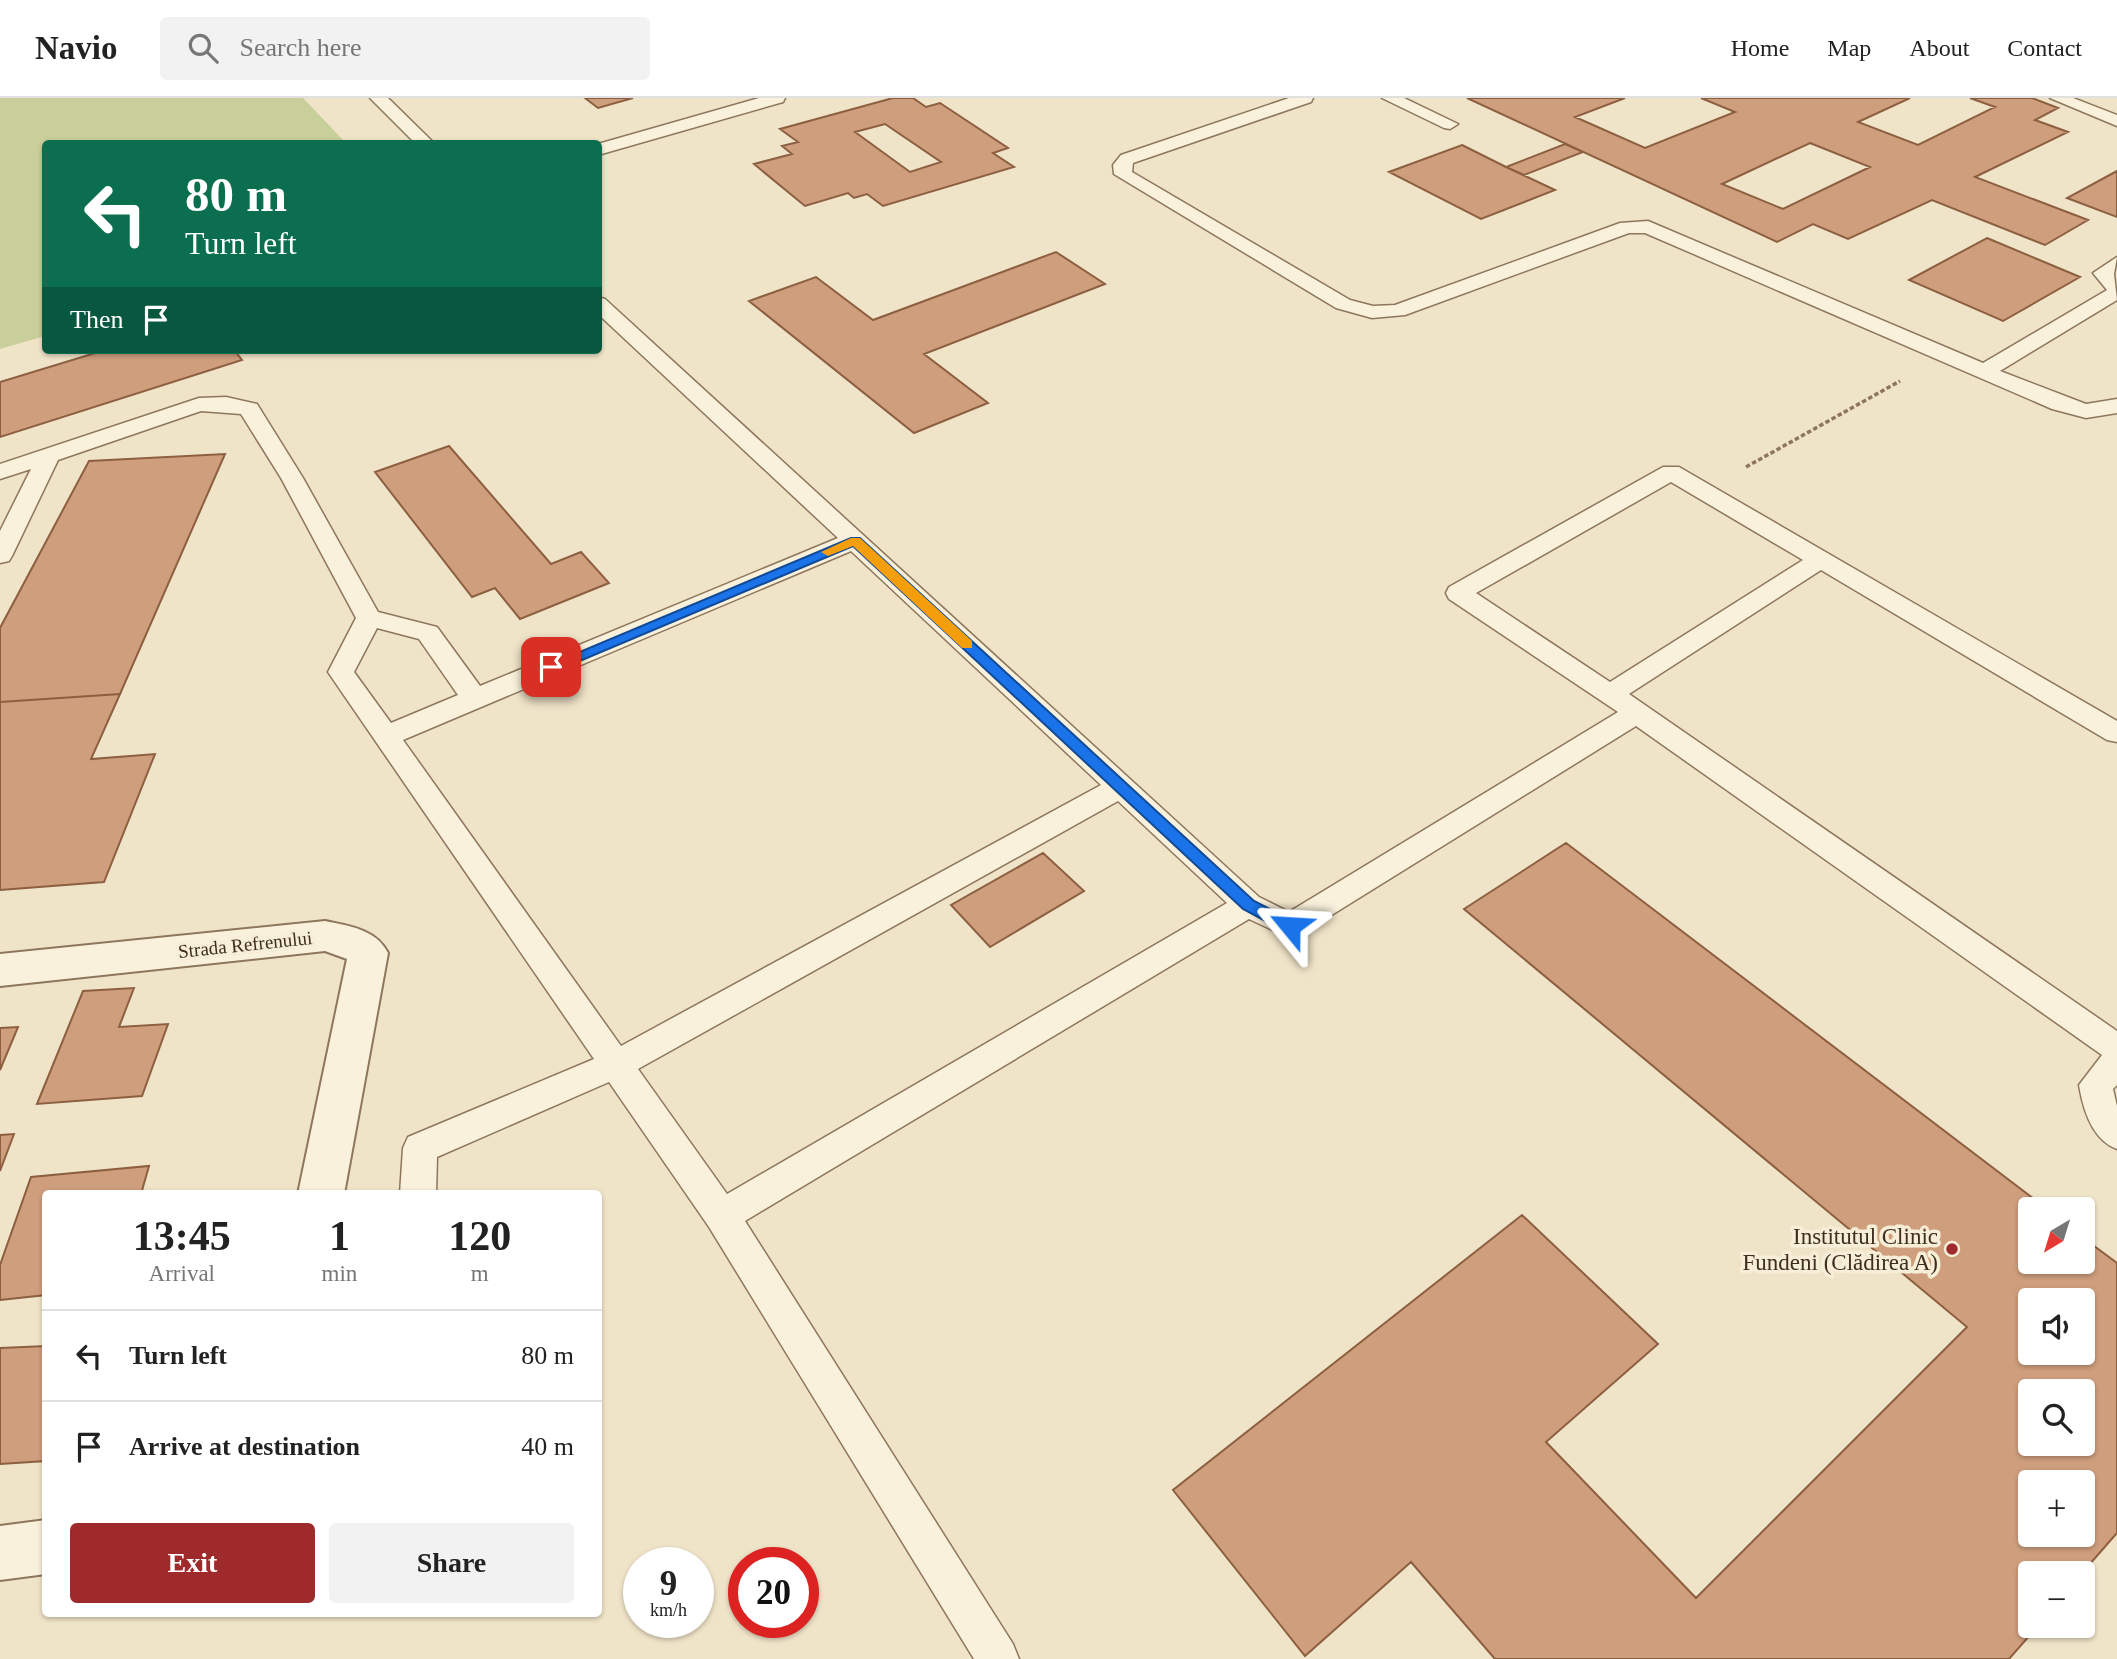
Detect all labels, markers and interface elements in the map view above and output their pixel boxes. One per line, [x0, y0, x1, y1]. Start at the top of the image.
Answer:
search box [160, 17, 650, 80]
icon: search [184, 29, 222, 67]
text: Navio [35, 30, 118, 66]
text: Search here [240, 33, 361, 62]
text: Home [1731, 35, 1789, 61]
text: Map [1827, 35, 1871, 61]
text: About [1909, 35, 1969, 61]
text: Contact [2007, 35, 2082, 61]
text: 80 m [185, 167, 287, 222]
icon: left [70, 168, 161, 259]
text: Turn left [185, 225, 297, 261]
icon: arrive [137, 301, 175, 339]
text: Then [70, 305, 123, 334]
pin [521, 637, 581, 697]
icon: arrive [532, 648, 570, 686]
position arrow [1253, 889, 1327, 963]
street label: Strada Refrenului [177, 927, 313, 962]
north arrow [2018, 1197, 2095, 1274]
map controls [2018, 1197, 2095, 1638]
text: 13:45 [133, 1213, 231, 1259]
text: 1 [329, 1213, 350, 1259]
text: 120 [448, 1213, 511, 1259]
place label: Institutul Clinic Fundeni (Clădirea A) [1743, 1224, 1938, 1275]
marker: Institutul Clinic Fundeni (Clădirea A) [1944, 1241, 1960, 1257]
text: Arrival [149, 1261, 215, 1286]
text: min [322, 1261, 357, 1286]
text: m [471, 1261, 489, 1286]
button: sound [2018, 1288, 2095, 1365]
icon: left [70, 1337, 108, 1375]
text: Turn left [129, 1341, 227, 1370]
text: 80 m [521, 1341, 574, 1370]
button: search [2018, 1379, 2095, 1456]
icon: arrive [70, 1428, 108, 1466]
text: Arrive at destination [129, 1432, 360, 1461]
text: 40 m [521, 1432, 574, 1461]
button: + [2018, 1470, 2095, 1547]
button: Exit [70, 1523, 315, 1603]
button: Share [329, 1523, 574, 1603]
speed limit sign: 20 [728, 1547, 819, 1638]
button: − [2018, 1561, 2095, 1638]
text: 9 [660, 1564, 677, 1603]
text: km/h [650, 1600, 687, 1620]

